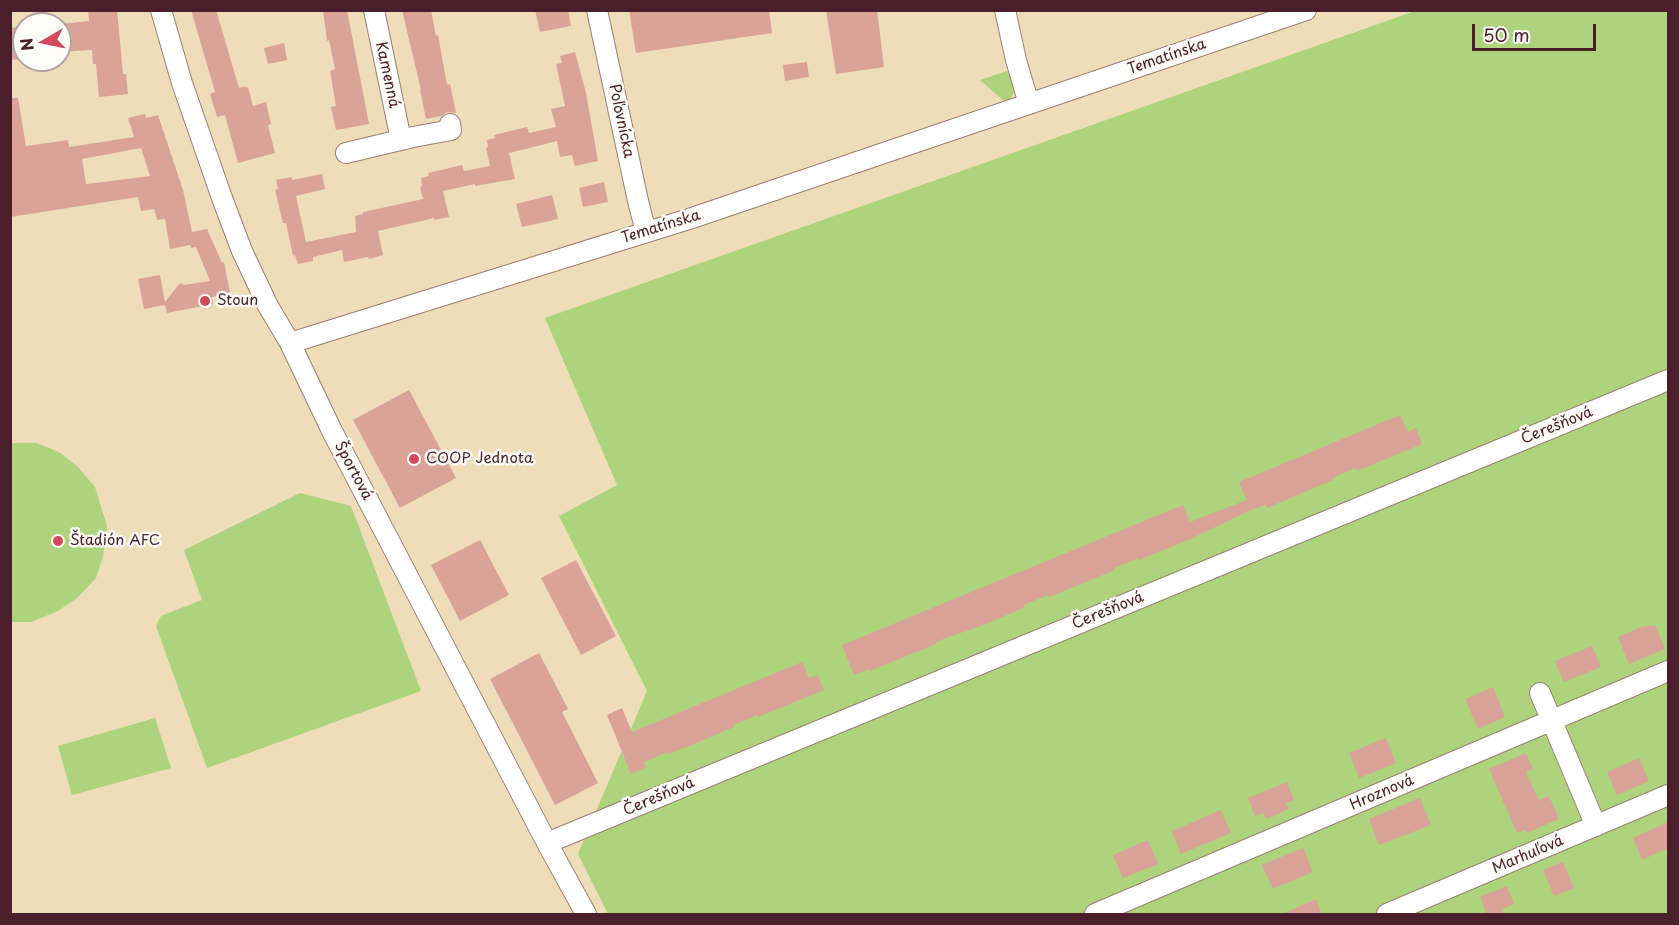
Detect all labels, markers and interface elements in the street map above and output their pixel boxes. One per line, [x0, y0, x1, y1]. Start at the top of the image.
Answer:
north arrow [12, 12, 72, 72]
scale bar [1475, 12, 1600, 50]
text: 50 m [1483, 21, 1530, 48]
street label: Tematínska [1125, 35, 1209, 79]
text: N [13, 36, 39, 53]
street label: Kamenná [371, 40, 403, 110]
street label: Poľovnícka [604, 82, 638, 160]
street label: Tematínska [619, 206, 703, 248]
place label: Stoun [217, 292, 258, 310]
marker: Stoun [198, 294, 212, 308]
street label: Čerešňová [1519, 403, 1595, 449]
street label: Športová [330, 439, 376, 503]
place label: COOP Jednota [426, 450, 533, 468]
marker: COOP Jednota [407, 452, 421, 466]
place label: Štadión AFC [70, 532, 160, 550]
marker: Štadión AFC [51, 534, 65, 548]
street label: Čerešňová [1070, 588, 1146, 634]
street label: Hroznová [1347, 772, 1417, 814]
street label: Čerešňová [621, 774, 697, 820]
street label: Marhuľová [1490, 832, 1566, 878]

